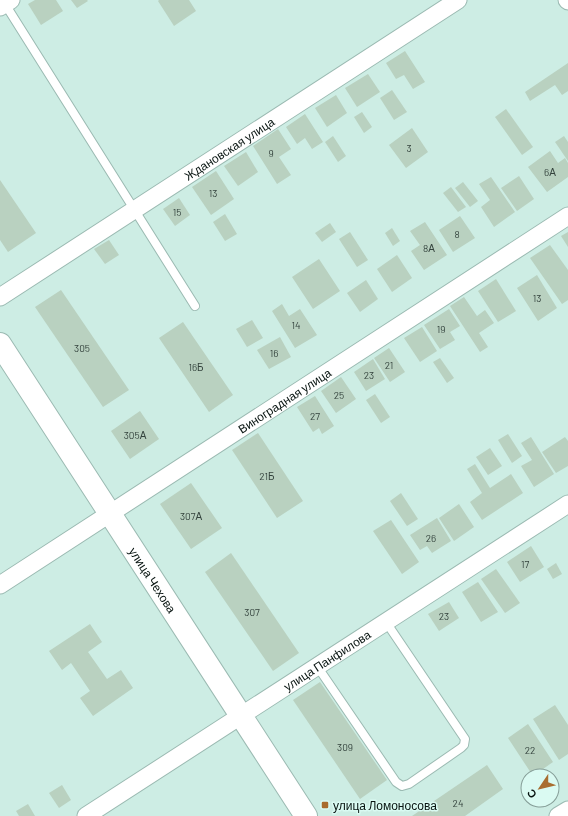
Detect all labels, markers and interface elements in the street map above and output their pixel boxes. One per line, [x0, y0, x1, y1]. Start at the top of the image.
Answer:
street label: Ждановская улица [181, 114, 277, 183]
house number: 3 [406, 142, 412, 154]
house number: 9 [268, 147, 274, 159]
house number: 6А [544, 166, 556, 178]
house number: 13 [209, 187, 217, 199]
house number: 15 [173, 206, 181, 218]
house number: 8 [454, 228, 460, 240]
house number: 8А [423, 242, 435, 254]
house number: 13 [533, 292, 541, 304]
house number: 14 [291, 319, 301, 331]
house number: 19 [437, 323, 445, 335]
house number: 305 [74, 342, 90, 354]
house number: 16 [270, 347, 278, 359]
house number: 21 [385, 359, 393, 371]
house number: 16Б [188, 361, 204, 373]
street label: Виноградная улица [235, 365, 334, 436]
house number: 23 [364, 369, 374, 381]
house number: 25 [334, 389, 344, 401]
house number: 27 [310, 410, 320, 422]
house number: 305А [124, 429, 147, 441]
house number: 21Б [259, 470, 275, 482]
house number: 307А [180, 510, 202, 522]
house number: 26 [426, 532, 436, 544]
street label: улица Чехова [126, 544, 179, 615]
house number: 17 [521, 558, 529, 570]
house number: 307 [244, 606, 260, 618]
house number: 23 [439, 610, 449, 622]
street label: улица Панфилова [281, 627, 373, 694]
house number: 309 [337, 741, 353, 753]
house number: 22 [525, 744, 535, 756]
north arrow [520, 768, 560, 808]
text: С [524, 787, 539, 801]
house number: 24 [453, 797, 463, 809]
place label: улица Ломоносова [333, 798, 437, 813]
marker: улица Ломоносова [320, 800, 330, 810]

